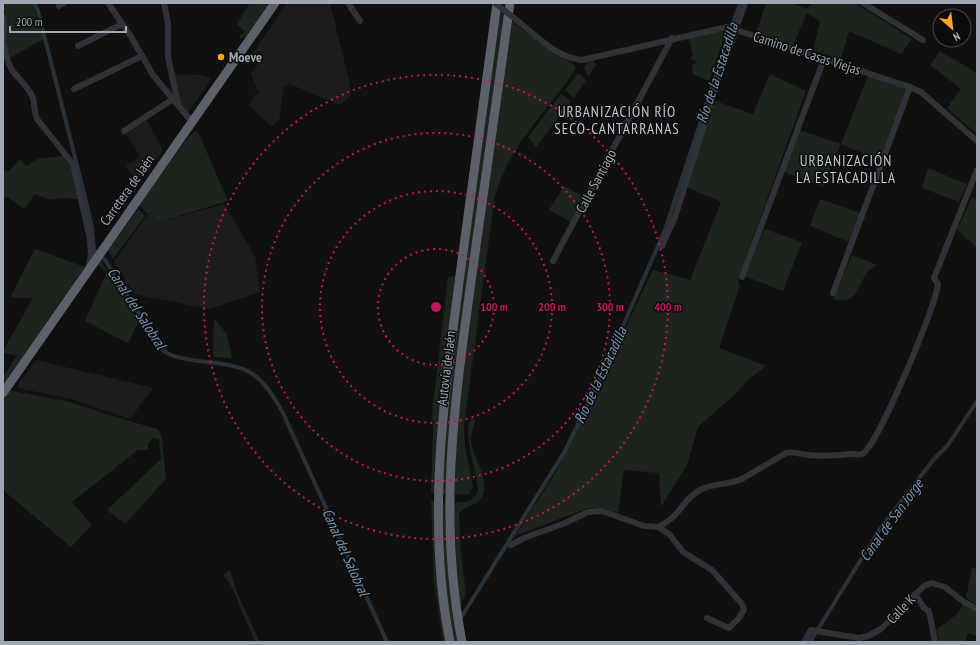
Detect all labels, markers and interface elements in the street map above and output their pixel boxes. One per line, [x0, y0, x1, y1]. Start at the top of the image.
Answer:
scale bar [10, 8, 126, 34]
north arrow [932, 8, 972, 48]
text: 200 m [16, 14, 43, 29]
water label: Río de la Estacadilla [692, 19, 742, 126]
street label: Camino de Casas Viejas [751, 27, 863, 79]
text: N [951, 29, 963, 44]
place label: Moeve [229, 48, 262, 66]
marker: Moeve [216, 52, 226, 62]
district label: URBANIZACIÓN RÍO SECO-CANTARRANAS [554, 102, 680, 138]
street label: Calle Santiago [572, 146, 620, 216]
street label: Carretera de Jaén [96, 151, 158, 229]
district label: URBANIZACIÓN LA ESTACADILLA [796, 151, 896, 187]
water label: Canal del Salobral [103, 263, 171, 354]
text: 100 m [480, 299, 508, 314]
text: 200 m [538, 299, 566, 314]
text: 300 m [596, 299, 624, 314]
text: 400 m [654, 299, 682, 314]
centre of rings [429, 300, 443, 314]
water label: Río de la Estacadilla [569, 323, 631, 426]
street label: Autovía de Jaén [432, 330, 460, 406]
water label: Canal de San Jorge [855, 475, 928, 565]
water label: Canal del Salobral [318, 505, 374, 600]
street label: Calle K [883, 590, 919, 627]

